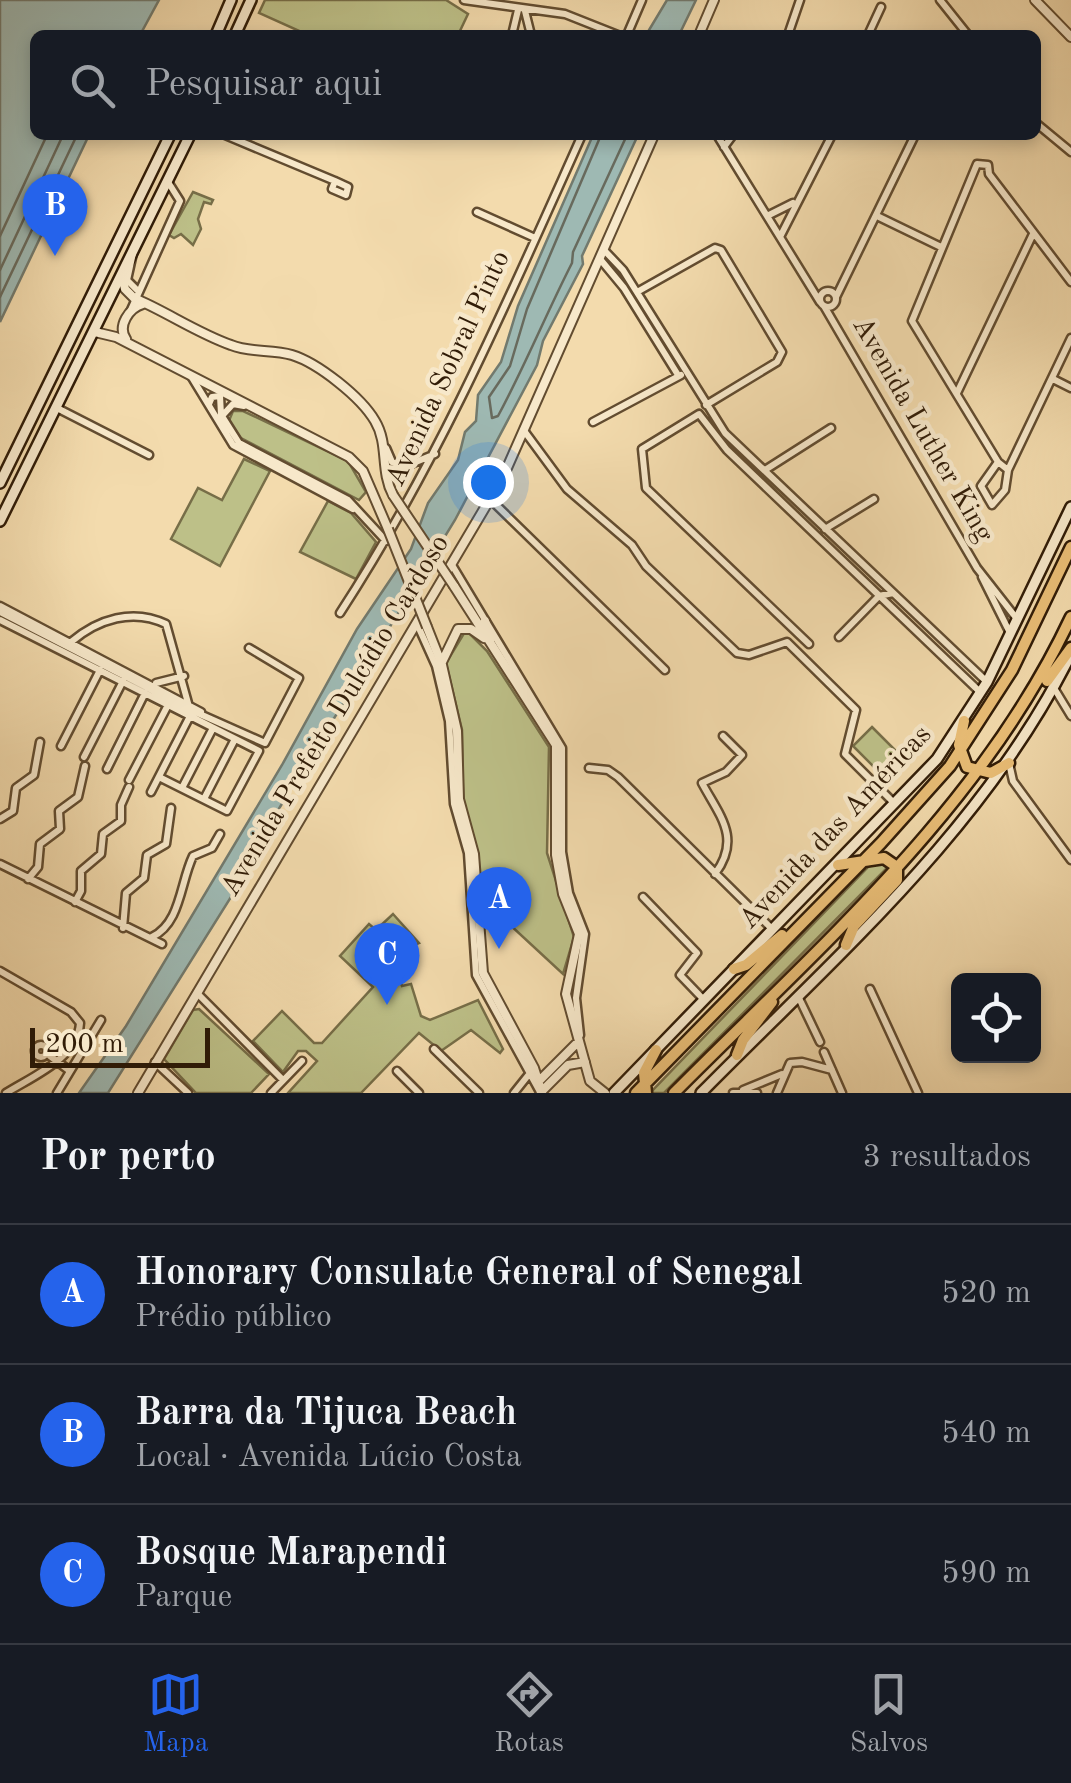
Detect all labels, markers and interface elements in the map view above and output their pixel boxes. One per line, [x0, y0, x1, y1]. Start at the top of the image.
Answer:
search box [30, 30, 1041, 140]
icon: search [65, 58, 120, 113]
text: Pesquisar aqui [145, 66, 382, 104]
pin: B [22, 174, 88, 256]
street label: Avenida Sobral Pinto [382, 247, 516, 491]
street label: Avenida Luther King [846, 313, 998, 547]
your location [463, 457, 514, 508]
street label: Avenida Prefeito Dulcídio Cardoso [217, 530, 455, 902]
street label: Avenida das Américas [735, 721, 937, 935]
pin: A [466, 866, 532, 949]
pin: C [354, 922, 420, 1005]
map controls [951, 973, 1041, 1063]
button: locate [951, 973, 1041, 1063]
scale bar [30, 1023, 210, 1068]
text: 200 m [45, 1031, 124, 1059]
text: Por perto [40, 1137, 216, 1179]
text: 3 resultados [863, 1142, 1031, 1174]
text: Honorary Consulate General of Senegal [135, 1255, 803, 1293]
text: A [60, 1278, 85, 1310]
text: 520 m [941, 1278, 1031, 1310]
text: Prédio público [135, 1302, 332, 1334]
text: Barra da Tijuca Beach [135, 1395, 517, 1433]
text: B [61, 1418, 84, 1450]
text: 540 m [941, 1418, 1031, 1450]
text: Local · Avenida Lúcio Costa [135, 1442, 522, 1474]
text: Bosque Marapendi [135, 1535, 447, 1573]
text: C [62, 1558, 83, 1590]
text: 590 m [941, 1558, 1031, 1590]
text: Parque [135, 1582, 232, 1614]
tab: Mapa [143, 1667, 209, 1762]
tab: Rotas [494, 1667, 564, 1762]
tab: Salvos [850, 1667, 928, 1762]

